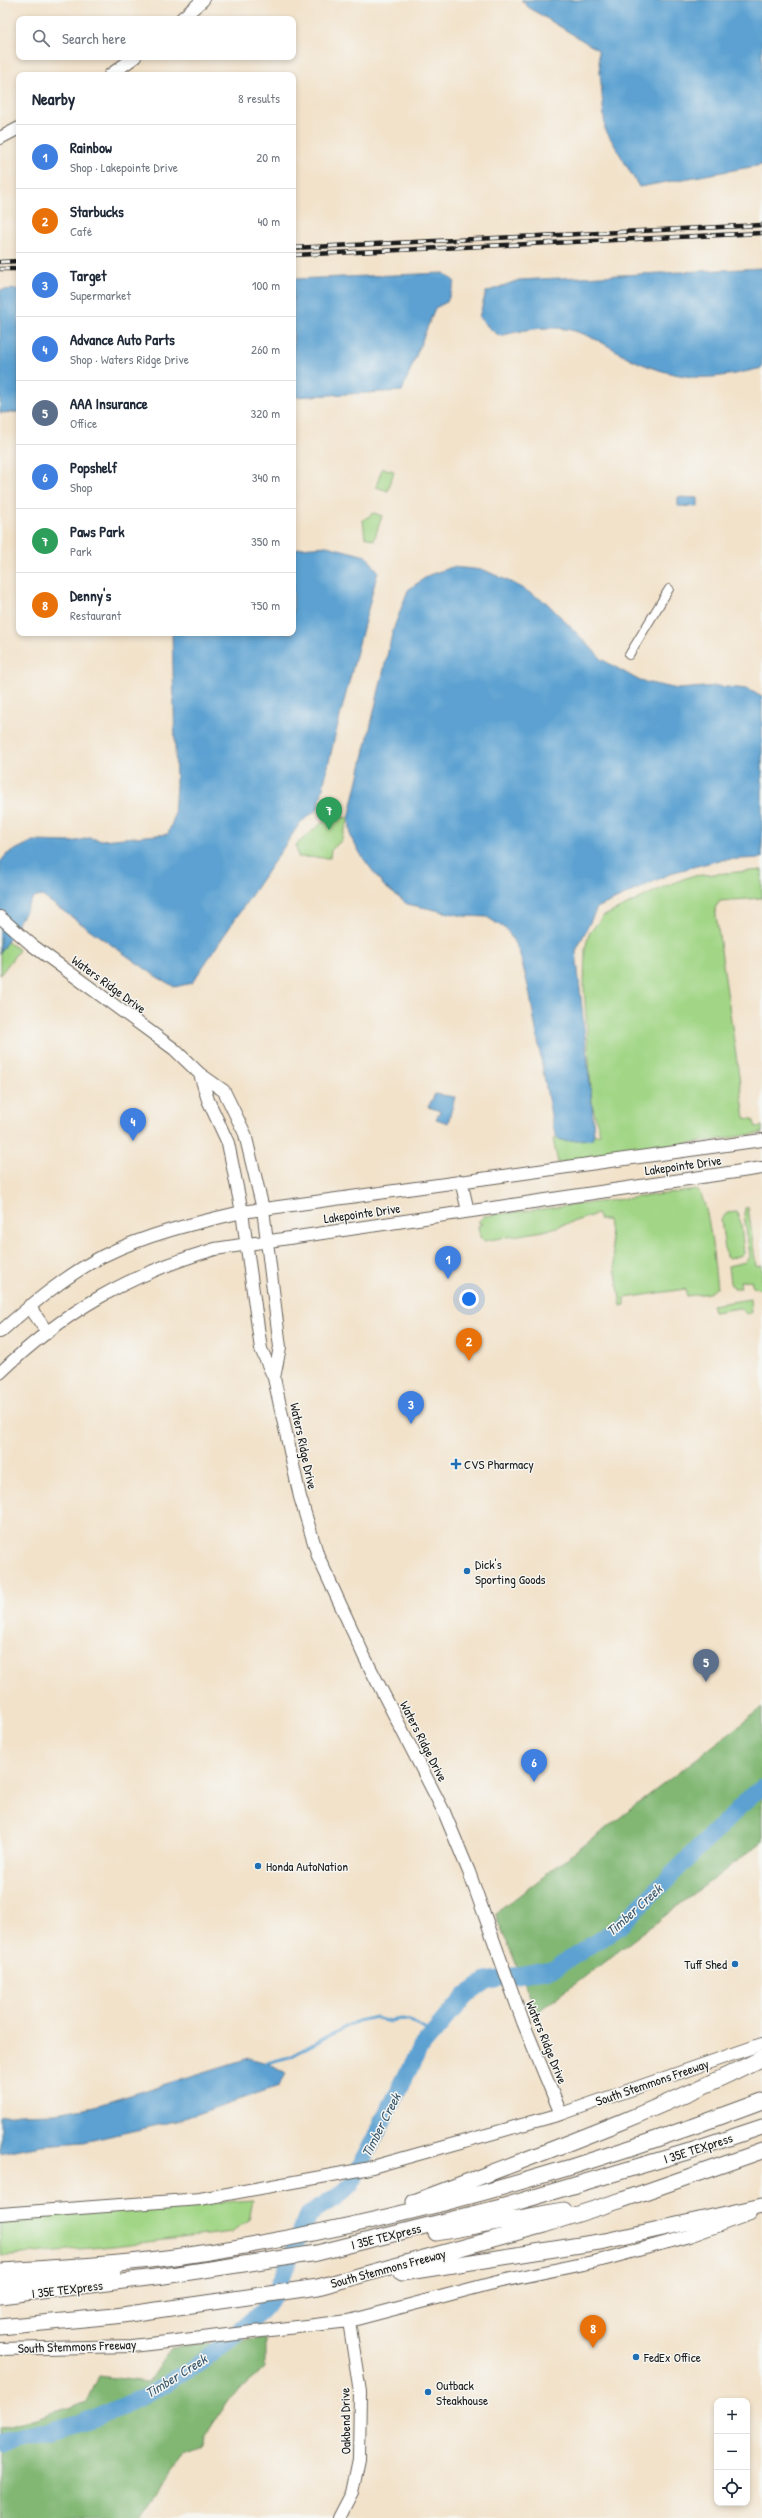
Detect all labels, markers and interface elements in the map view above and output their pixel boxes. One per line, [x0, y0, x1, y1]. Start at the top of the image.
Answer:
search box [16, 16, 296, 60]
icon: search [30, 27, 52, 49]
text: Search here [62, 28, 126, 49]
text: Nearby [32, 87, 75, 110]
text: 8 results [238, 89, 280, 107]
text: Rainbow [70, 137, 112, 158]
text: 1 [43, 148, 47, 166]
text: 20 m [256, 148, 280, 166]
text: Shop · Lakepointe Drive [70, 158, 178, 176]
text: Starbucks [70, 201, 124, 222]
text: 2 [42, 212, 48, 230]
text: 40 m [257, 212, 280, 230]
text: Café [70, 222, 92, 240]
text: Target [70, 265, 106, 286]
text: 3 [42, 276, 48, 294]
text: 100 m [252, 276, 280, 294]
text: Supermarket [70, 286, 131, 304]
text: Advance Auto Parts [70, 329, 175, 350]
text: 4 [43, 340, 47, 358]
text: 260 m [251, 340, 280, 358]
text: Shop · Waters Ridge Drive [70, 350, 189, 368]
text: AAA Insurance [70, 393, 148, 414]
text: 5 [42, 404, 48, 422]
text: 320 m [250, 404, 280, 422]
text: Office [70, 414, 97, 432]
text: Popshelf [70, 457, 117, 478]
text: 6 [42, 468, 48, 486]
text: 340 m [252, 468, 280, 486]
text: Shop [70, 478, 92, 496]
text: Paws Park [70, 521, 124, 542]
text: 7 [42, 532, 48, 550]
text: 350 m [251, 532, 280, 550]
text: Park [70, 542, 92, 560]
text: Denny's [70, 585, 111, 606]
text: 8 [42, 596, 48, 614]
text: 750 m [250, 596, 280, 614]
text: Restaurant [70, 606, 121, 624]
pin: 7 [316, 797, 342, 830]
street label: Waters Ridge Drive [68, 951, 150, 1017]
pin: 4 [120, 1108, 146, 1141]
street label: Lakepointe Drive [644, 1151, 722, 1179]
street label: Lakepointe Drive [323, 1199, 401, 1227]
pin: 1 [435, 1246, 461, 1279]
your location [459, 1289, 479, 1309]
pin: 2 [456, 1328, 482, 1361]
pin: 3 [398, 1391, 424, 1424]
street label: Waters Ridge Drive [286, 1401, 322, 1491]
place label: CVS Pharmacy [464, 1455, 534, 1473]
marker: CVS Pharmacy [451, 1459, 461, 1469]
place label: Dick's Sporting Goods [475, 1555, 546, 1588]
marker: Dick's Sporting Goods [462, 1566, 472, 1576]
pin: 5 [693, 1649, 719, 1682]
street label: Waters Ridge Drive [396, 1698, 452, 1784]
pin: 6 [521, 1749, 547, 1782]
place label: Honda AutoNation [266, 1857, 348, 1875]
marker: Honda AutoNation [253, 1861, 263, 1871]
water label: Timber Creek [602, 1879, 667, 1940]
place label: Tuff Shed [684, 1955, 727, 1973]
marker: Tuff Shed [730, 1959, 740, 1969]
street label: Waters Ridge Drive [522, 1998, 572, 2086]
street label: South Stemmons Freeway [593, 2054, 711, 2110]
water label: Timber Creek [356, 2089, 405, 2160]
street label: I 35E TEXpress [661, 2128, 735, 2168]
street label: I 35E TEXpress [349, 2219, 423, 2253]
street label: South Stemmons Freeway [328, 2244, 448, 2292]
street label: I 35E TEXpress [30, 2276, 104, 2302]
pin: 8 [580, 2315, 606, 2348]
street label: South Stemmons Freeway [17, 2335, 137, 2357]
place label: FedEx Office [643, 2348, 701, 2366]
water label: Timber Creek [141, 2349, 211, 2402]
marker: FedEx Office [631, 2352, 641, 2362]
place label: Outback Steakhouse [436, 2376, 488, 2409]
marker: Outback Steakhouse [423, 2387, 433, 2397]
street label: Oakbend Drive [335, 2388, 355, 2454]
map controls [714, 2398, 750, 2506]
button: + [714, 2398, 750, 2434]
button: − [714, 2434, 750, 2470]
button: locate [714, 2470, 750, 2506]

